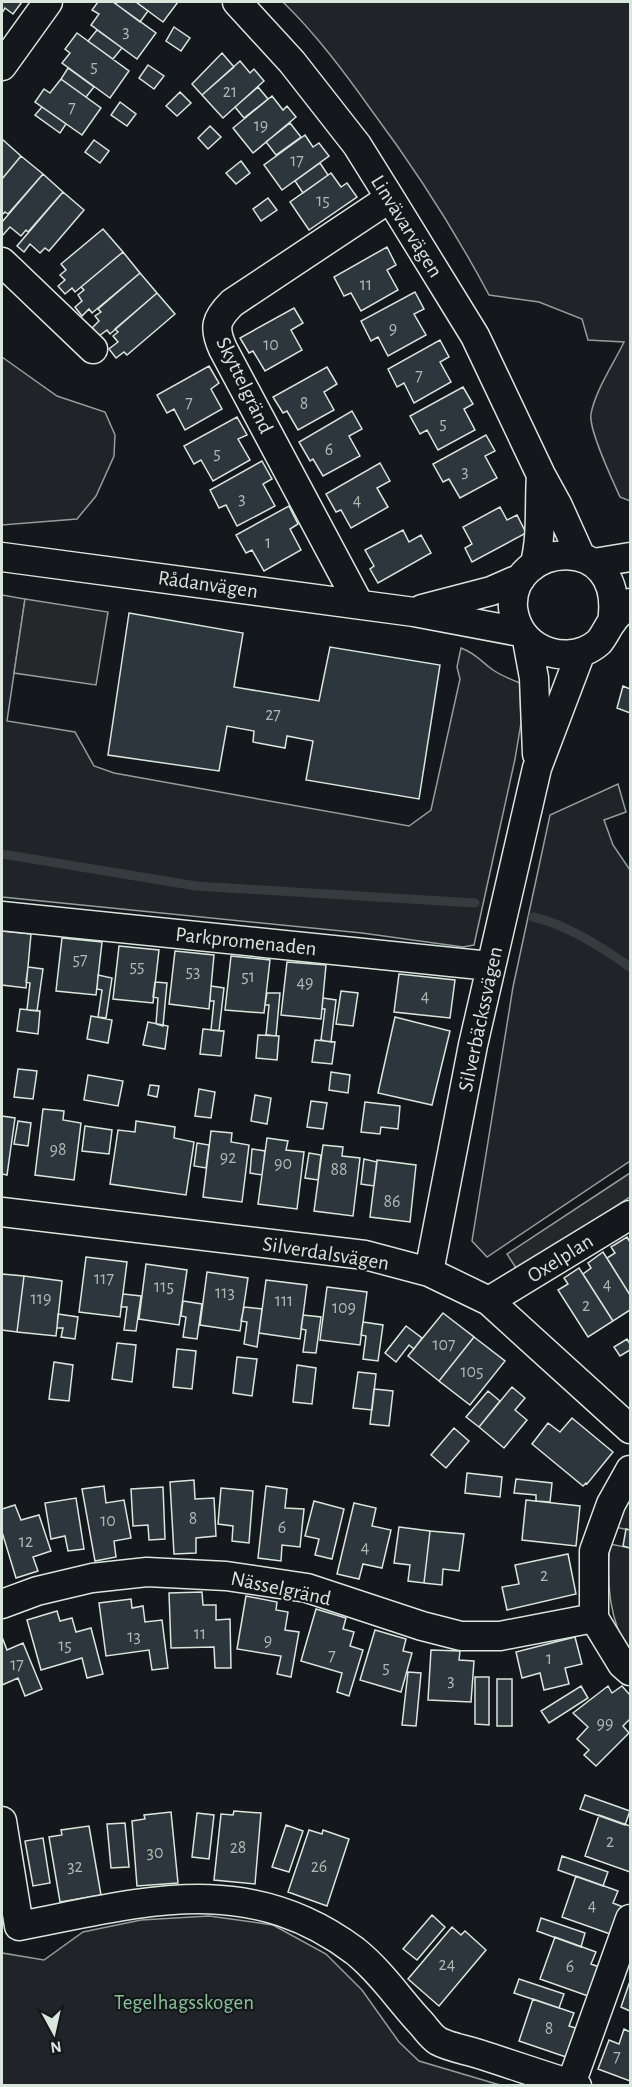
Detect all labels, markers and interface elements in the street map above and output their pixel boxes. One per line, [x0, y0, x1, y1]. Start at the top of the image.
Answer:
house number: 3 [122, 23, 130, 41]
house number: 5 [90, 58, 98, 76]
house number: 21 [223, 83, 237, 101]
house number: 7 [68, 99, 76, 117]
house number: 19 [254, 117, 268, 135]
house number: 17 [290, 152, 304, 170]
street label: Linvävarvägen [367, 171, 446, 281]
house number: 15 [316, 192, 330, 210]
house number: 11 [360, 276, 372, 294]
house number: 9 [389, 320, 397, 338]
street label: Skyttelgränd [212, 334, 277, 437]
house number: 10 [263, 336, 279, 354]
house number: 7 [415, 367, 423, 385]
house number: 7 [185, 394, 193, 412]
house number: 8 [300, 395, 308, 413]
house number: 5 [439, 415, 447, 433]
house number: 6 [325, 441, 333, 459]
house number: 5 [213, 445, 221, 463]
house number: 3 [461, 463, 469, 481]
house number: 3 [238, 490, 246, 508]
house number: 4 [353, 492, 362, 510]
house number: 1 [265, 534, 271, 552]
street label: Rådanvägen [157, 567, 259, 602]
house number: 27 [265, 706, 281, 724]
street label: Parkpromenaden [174, 924, 318, 959]
street label: Silverbäckssvägen [455, 945, 506, 1094]
house number: 57 [72, 951, 88, 969]
house number: 55 [129, 958, 145, 976]
house number: 53 [186, 963, 200, 981]
house number: 51 [241, 968, 255, 986]
house number: 49 [296, 974, 314, 992]
house number: 4 [421, 988, 430, 1006]
house number: 98 [50, 1141, 67, 1159]
house number: 92 [220, 1149, 236, 1167]
house number: 90 [274, 1155, 292, 1173]
house number: 88 [330, 1161, 348, 1179]
house number: 86 [384, 1193, 401, 1211]
street label: Oxelplan [524, 1230, 597, 1287]
street label: Silverdalsvägen [261, 1233, 391, 1274]
house number: 117 [94, 1270, 114, 1288]
house number: 4 [603, 1276, 612, 1294]
house number: 115 [154, 1278, 174, 1296]
house number: 113 [215, 1284, 235, 1302]
house number: 119 [31, 1290, 51, 1308]
house number: 111 [275, 1292, 293, 1310]
house number: 2 [582, 1297, 590, 1315]
house number: 109 [332, 1299, 356, 1317]
house number: 107 [432, 1336, 456, 1354]
house number: 105 [460, 1363, 484, 1381]
house number: 8 [189, 1510, 197, 1528]
house number: 10 [100, 1512, 116, 1530]
house number: 6 [278, 1519, 286, 1537]
house number: 12 [19, 1533, 33, 1551]
house number: 4 [361, 1539, 370, 1557]
house number: 2 [540, 1567, 548, 1585]
street label: Nässelgränd [229, 1568, 333, 1609]
house number: 11 [194, 1625, 206, 1643]
house number: 13 [127, 1628, 141, 1646]
house number: 9 [264, 1632, 272, 1650]
house number: 15 [58, 1637, 72, 1655]
house number: 7 [328, 1647, 336, 1665]
house number: 1 [546, 1650, 552, 1668]
house number: 17 [10, 1656, 24, 1674]
house number: 5 [382, 1659, 390, 1677]
house number: 3 [447, 1672, 455, 1690]
house number: 99 [597, 1715, 613, 1733]
house number: 2 [606, 1833, 614, 1851]
house number: 28 [230, 1839, 246, 1857]
house number: 30 [147, 1844, 163, 1862]
house number: 32 [67, 1858, 83, 1876]
house number: 26 [311, 1858, 327, 1876]
house number: 4 [588, 1897, 597, 1915]
house number: 24 [439, 1956, 456, 1974]
house number: 6 [566, 1958, 574, 1976]
park label: Tegelhagsskogen [114, 1992, 254, 2013]
north arrow [24, 2003, 84, 2063]
house number: 8 [545, 2020, 553, 2038]
text: N [49, 2038, 63, 2056]
house number: 7 [613, 2048, 621, 2066]

